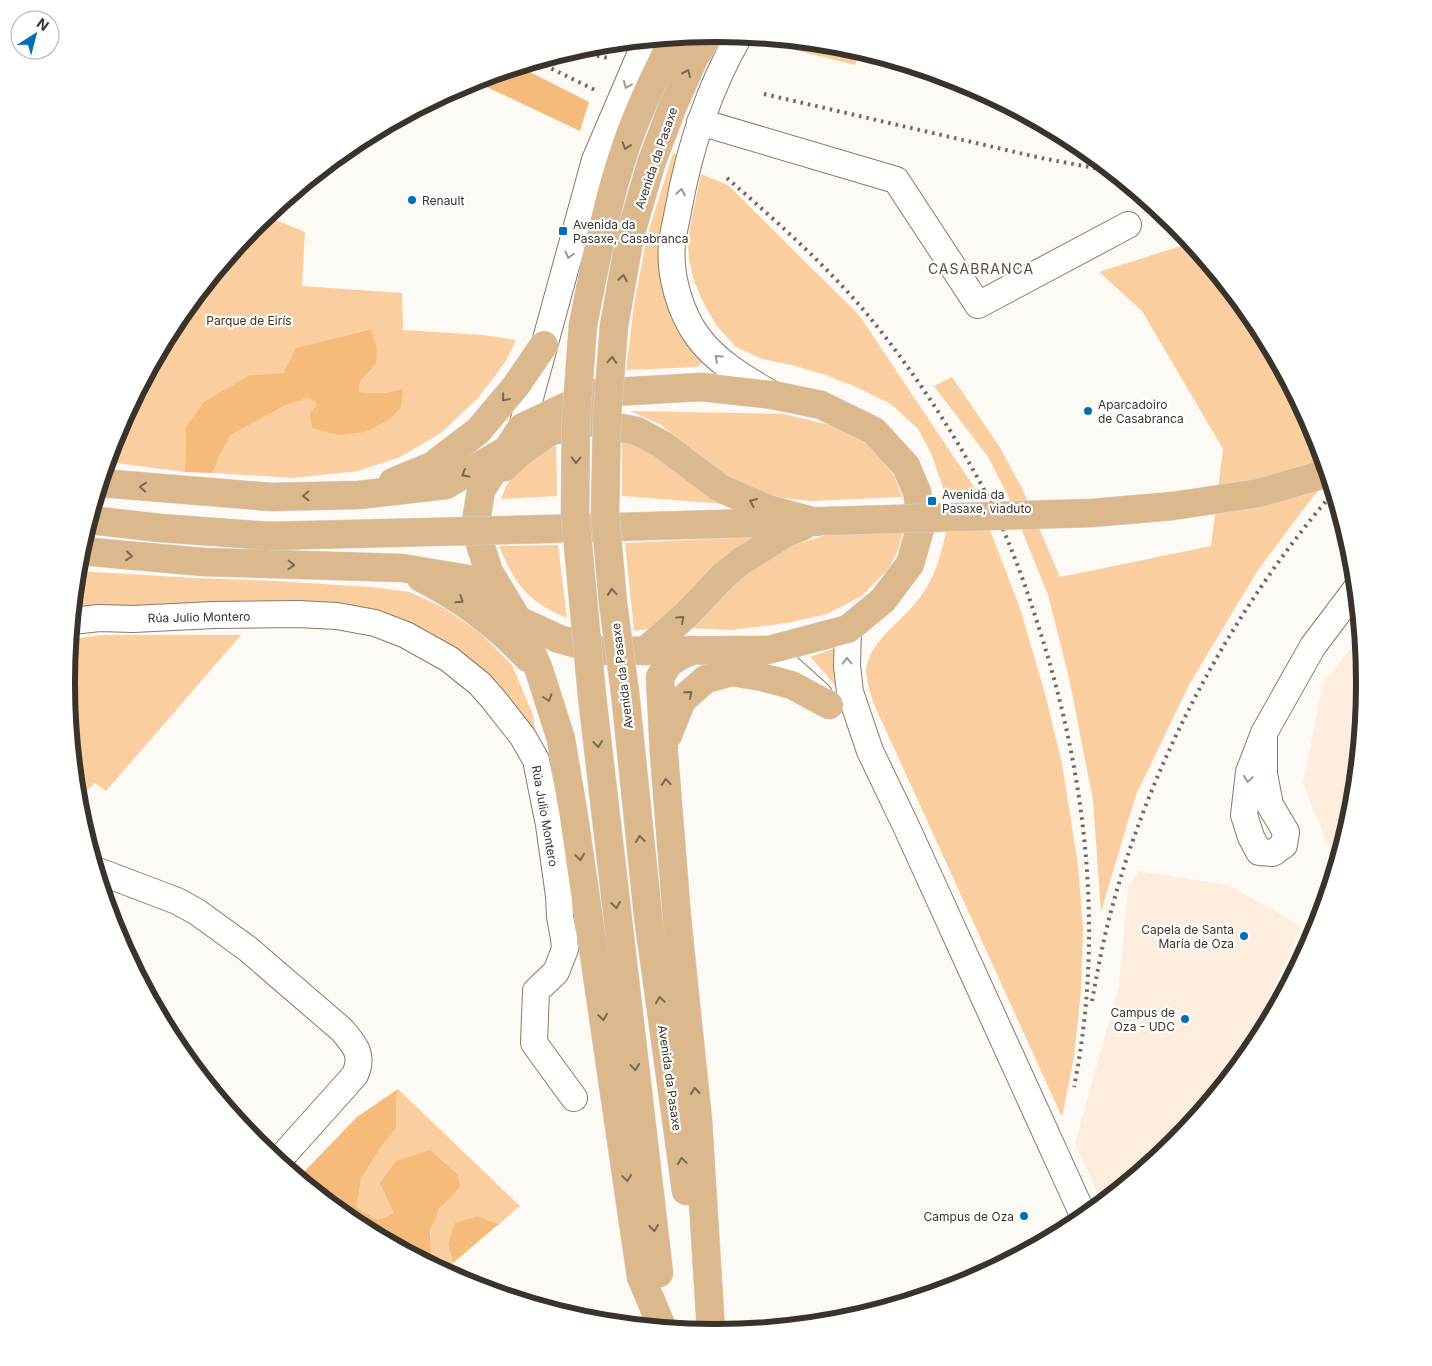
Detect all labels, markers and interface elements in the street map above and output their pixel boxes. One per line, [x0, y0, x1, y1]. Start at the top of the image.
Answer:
north arrow [10, 10, 60, 60]
text: N [34, 14, 52, 34]
one-way arrow [681, 69, 692, 78]
one-way arrow [622, 81, 632, 89]
street label: Avenida da Pasaxe [632, 105, 680, 211]
one-way arrow [622, 142, 632, 150]
one-way arrow [676, 188, 686, 197]
place label: Renault [422, 193, 465, 208]
marker: Renault [406, 194, 418, 206]
place label: Avenida da Pasaxe, Casabranca [573, 217, 689, 246]
marker: Avenida da Pasaxe, Casabranca [557, 225, 569, 237]
one-way arrow [564, 251, 575, 260]
district label: CASABRANCA [928, 260, 1034, 277]
one-way arrow [617, 273, 627, 282]
park label: Parque de Eirís [206, 313, 292, 328]
one-way arrow [715, 354, 724, 363]
one-way arrow [606, 355, 617, 363]
one-way arrow [502, 393, 511, 402]
place label: Aparcadoiro de Casabranca [1098, 397, 1184, 426]
marker: Aparcadoiro de Casabranca [1082, 405, 1094, 417]
one-way arrow [571, 457, 581, 465]
one-way arrow [461, 468, 470, 478]
one-way arrow [139, 481, 147, 492]
place label: Avenida da Pasaxe, viaduto [942, 487, 1031, 516]
one-way arrow [301, 491, 309, 501]
marker: Avenida da Pasaxe, viaduto [926, 495, 938, 507]
one-way arrow [749, 498, 758, 509]
one-way arrow [126, 550, 134, 561]
one-way arrow [288, 560, 296, 570]
one-way arrow [607, 587, 618, 595]
one-way arrow [454, 594, 463, 603]
street label: Rúa Julio Montero [148, 609, 250, 625]
one-way arrow [676, 616, 685, 625]
street label: Avenida da Pasaxe [608, 622, 636, 730]
one-way arrow [842, 656, 852, 664]
one-way arrow [683, 691, 692, 700]
one-way arrow [542, 693, 552, 701]
one-way arrow [592, 740, 603, 748]
street label: Rúa Julio Montero [529, 764, 561, 868]
one-way arrow [1243, 775, 1254, 783]
one-way arrow [661, 778, 672, 786]
one-way arrow [635, 835, 646, 843]
one-way arrow [574, 852, 584, 861]
one-way arrow [610, 902, 621, 910]
place label: Capela de Santa María de Oza [1141, 922, 1234, 951]
marker: Capela de Santa María de Oza [1238, 930, 1250, 942]
one-way arrow [655, 996, 666, 1004]
place label: Campus de Oza - UDC [1110, 1005, 1175, 1034]
marker: Campus de Oza - UDC [1179, 1013, 1191, 1025]
one-way arrow [597, 1014, 608, 1022]
street label: Avenida da Pasaxe [655, 1024, 685, 1132]
one-way arrow [629, 1063, 640, 1071]
one-way arrow [690, 1087, 701, 1095]
one-way arrow [677, 1157, 688, 1165]
one-way arrow [621, 1174, 631, 1183]
place label: Campus de Oza [924, 1209, 1014, 1224]
marker: Campus de Oza [1018, 1210, 1030, 1222]
one-way arrow [648, 1225, 659, 1233]

